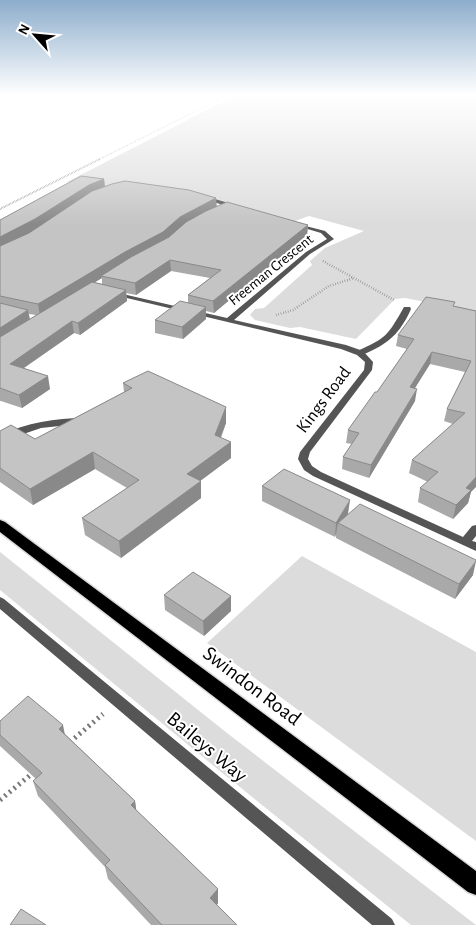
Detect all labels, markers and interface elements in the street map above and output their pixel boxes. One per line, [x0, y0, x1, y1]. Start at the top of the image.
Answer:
north arrow [10, 10, 60, 60]
text: N [16, 22, 33, 37]
street label: Freeman Crescent [226, 231, 316, 308]
street label: Kings Road [293, 364, 355, 436]
street label: Swindon Road [199, 643, 305, 730]
street label: Baileys Way [163, 708, 251, 786]

